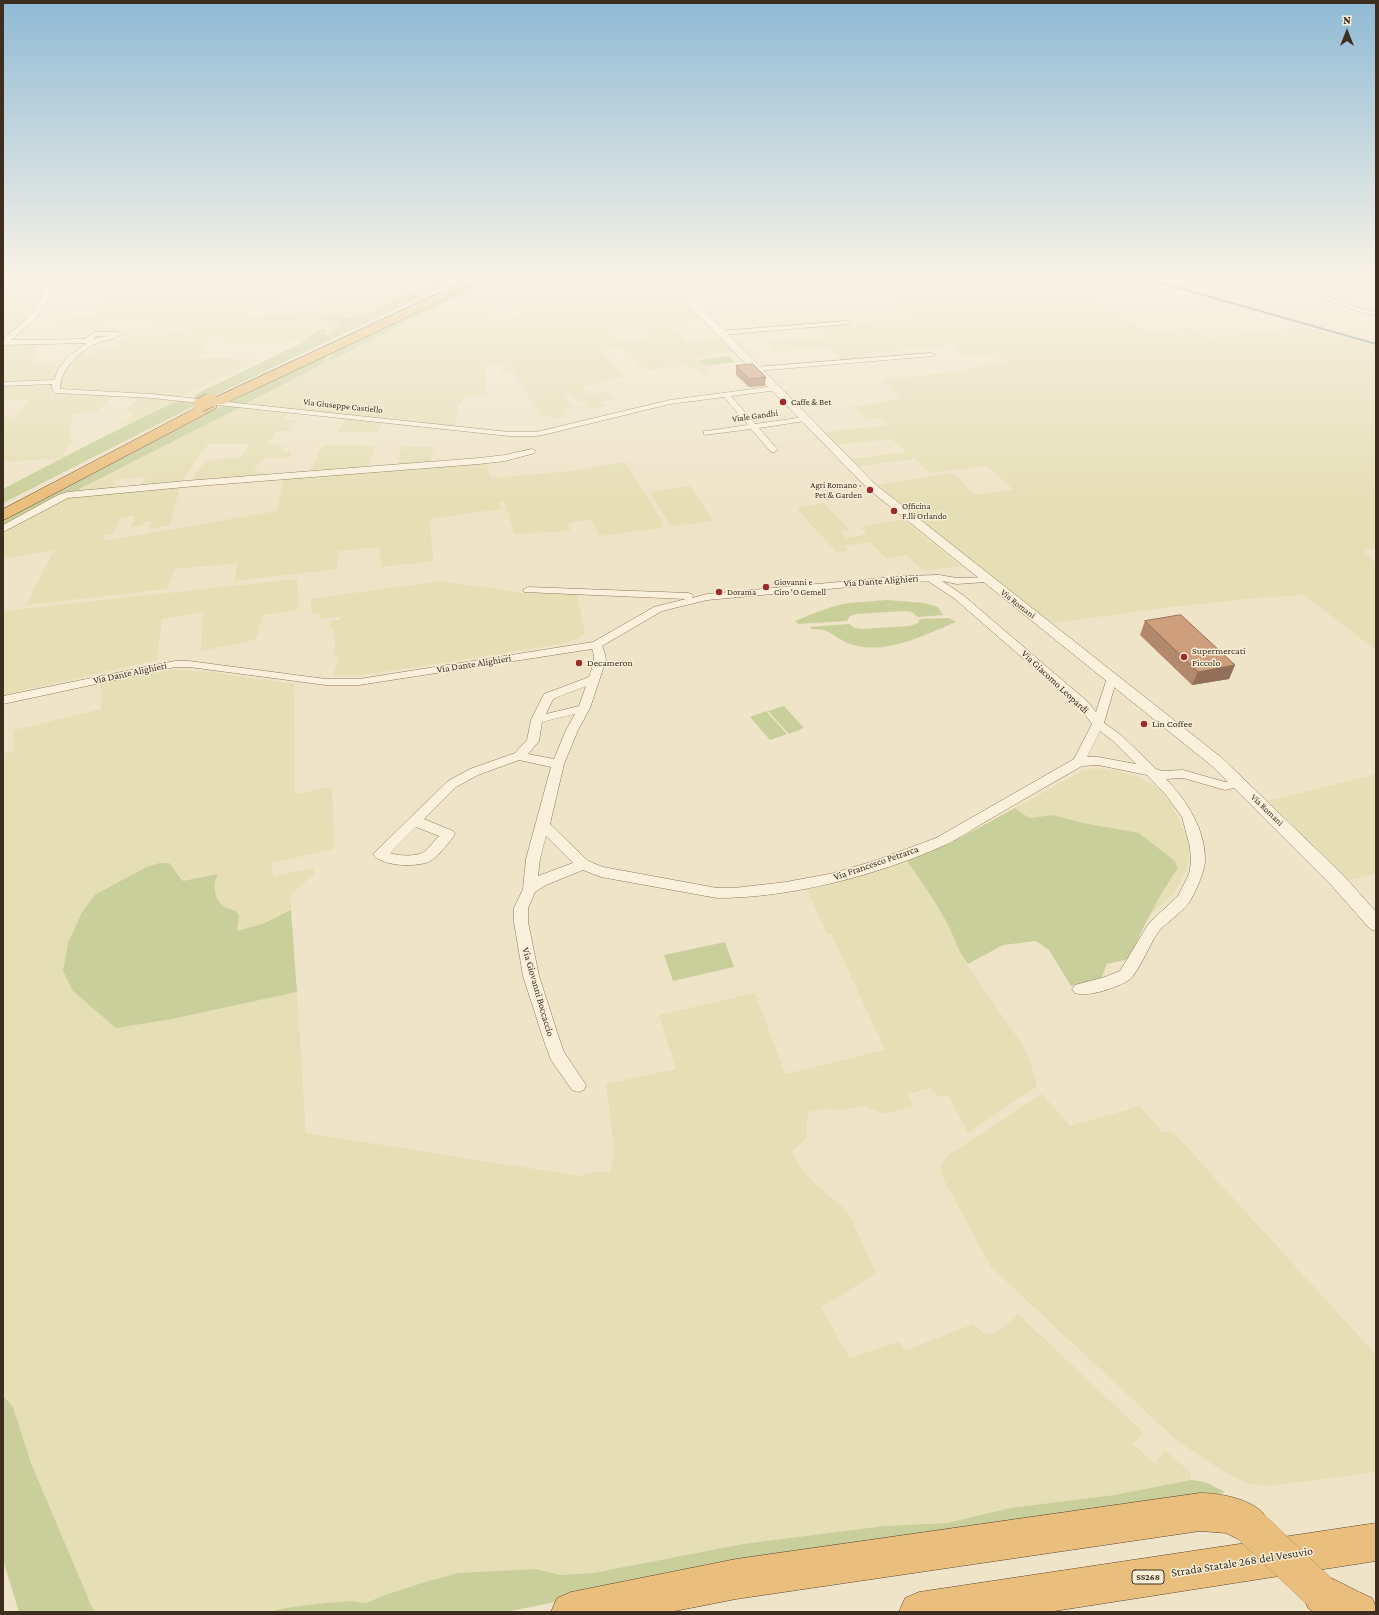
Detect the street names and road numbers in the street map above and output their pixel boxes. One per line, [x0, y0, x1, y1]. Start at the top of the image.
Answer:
street label: Via Giuseppe Castiello [303, 396, 383, 416]
street label: Viale Gandhi [731, 407, 779, 425]
street label: Via Dante Alighieri [843, 572, 919, 590]
street label: Via Romani [998, 587, 1038, 621]
street label: Via Giacomo Leopardi [1019, 648, 1091, 716]
street label: Via Dante Alighieri [436, 652, 512, 676]
street label: Via Dante Alighieri [92, 659, 168, 687]
street label: Via Romani [1248, 792, 1286, 828]
street label: Via Francesco Petrarca [832, 843, 920, 883]
street label: Via Giovanni Boccaccio [520, 946, 556, 1038]
street label: Strada Statale 268 del Vesuvio [1170, 1544, 1314, 1580]
road number: SS268 [1132, 1570, 1164, 1584]

